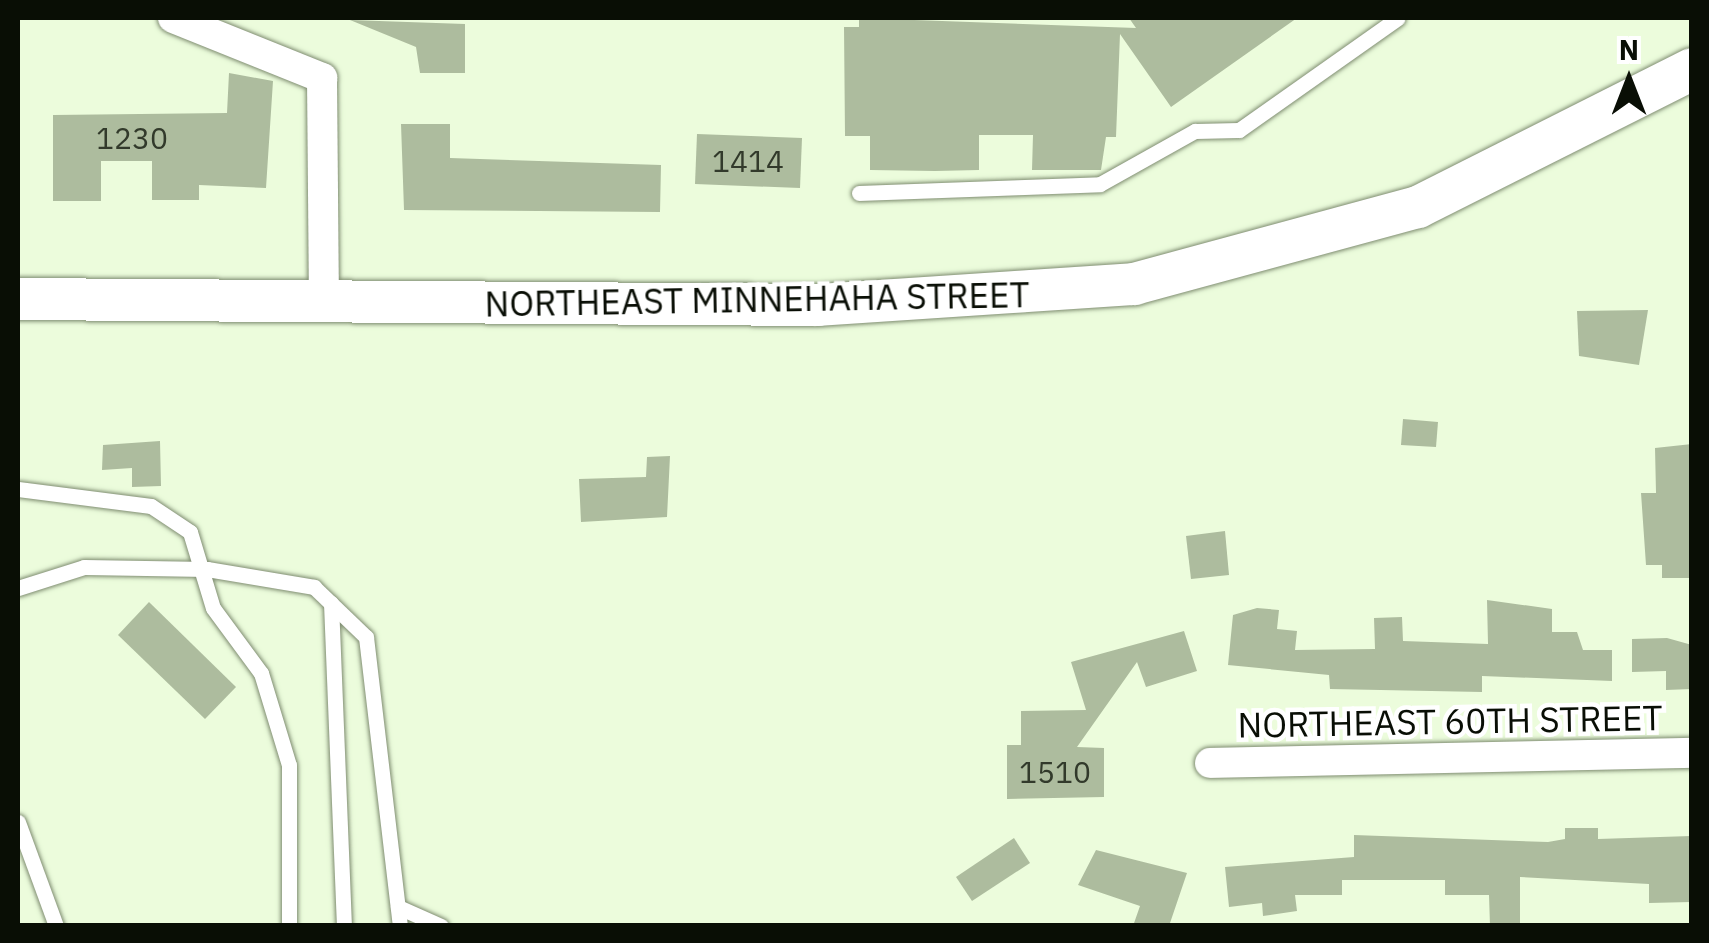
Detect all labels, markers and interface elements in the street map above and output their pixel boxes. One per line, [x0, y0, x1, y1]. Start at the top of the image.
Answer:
north arrow [1579, 30, 1679, 130]
text: N [1619, 31, 1639, 68]
house number: 1230 [96, 120, 168, 156]
house number: 1414 [712, 143, 784, 179]
street label: NORTHEAST MINNEHAHA STREET [484, 273, 1030, 325]
street label: NORTHEAST 60TH STREET [1237, 696, 1663, 746]
house number: 1510 [1019, 754, 1091, 790]

